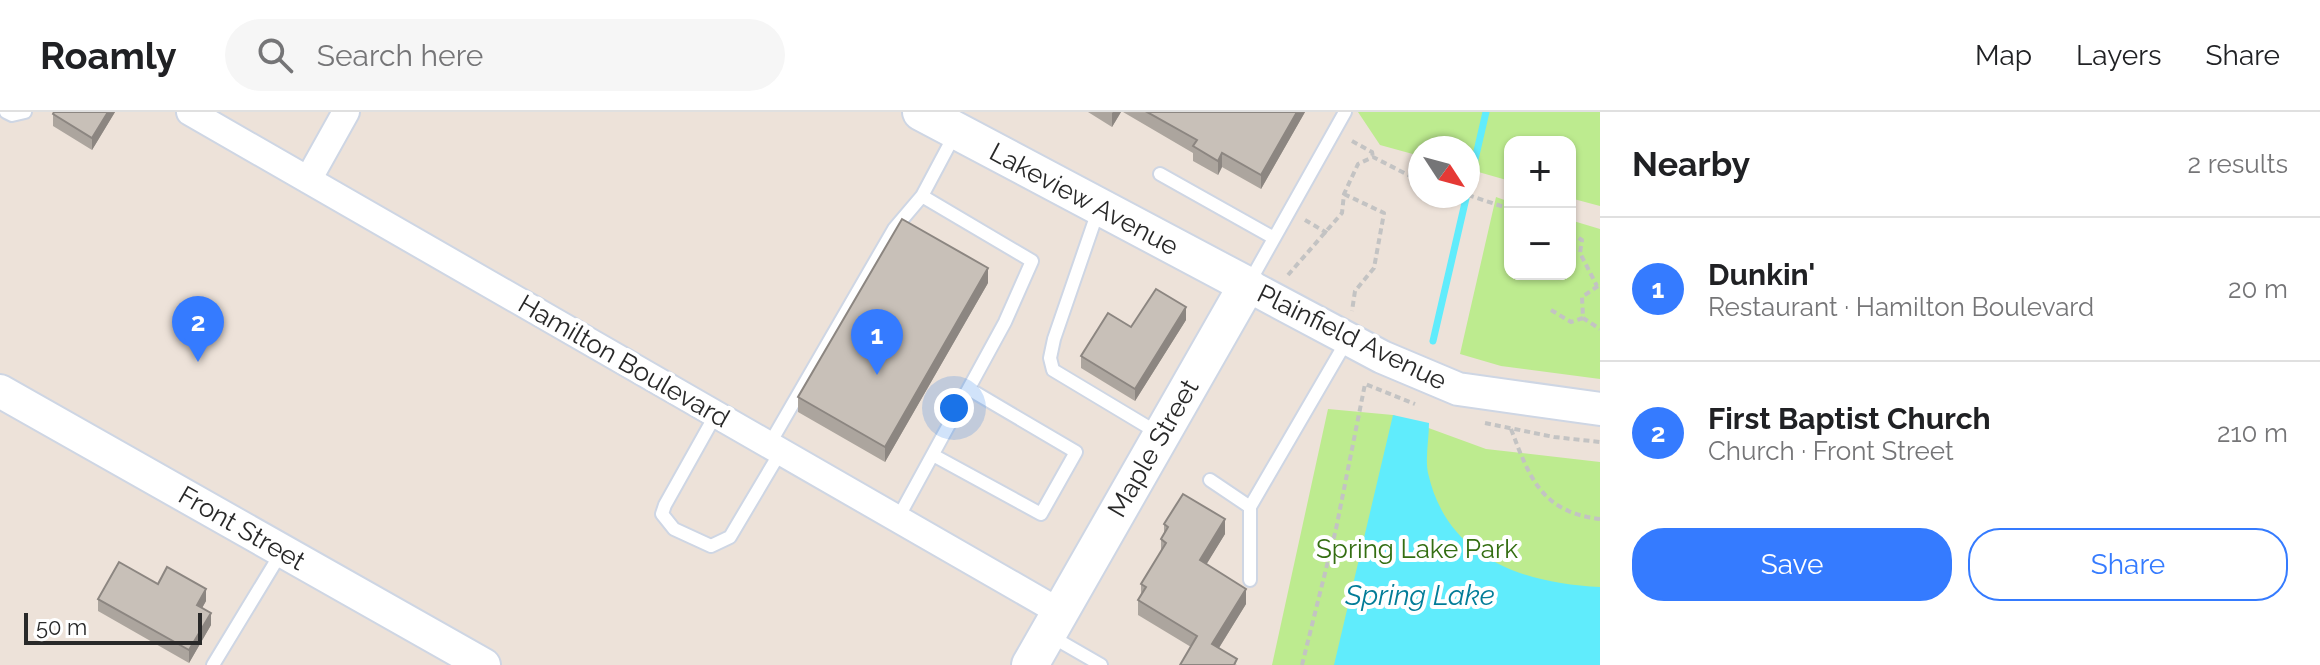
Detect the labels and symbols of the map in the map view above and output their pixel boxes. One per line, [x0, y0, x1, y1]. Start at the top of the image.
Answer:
north arrow [1408, 136, 1480, 208]
street label: Lakeview Avenue [985, 137, 1183, 261]
street label: Plainfield Avenue [1252, 278, 1452, 396]
street label: Hamilton Boulevard [513, 288, 735, 434]
pin: 2 [172, 296, 224, 362]
pin: 1 [851, 309, 903, 375]
street label: Maple Street [1102, 374, 1205, 522]
your location [934, 388, 974, 428]
street label: Front Street [173, 480, 311, 576]
park label: Spring Lake Park [1316, 534, 1518, 564]
water label: Spring Lake [1344, 579, 1495, 612]
scale bar [24, 609, 202, 645]

